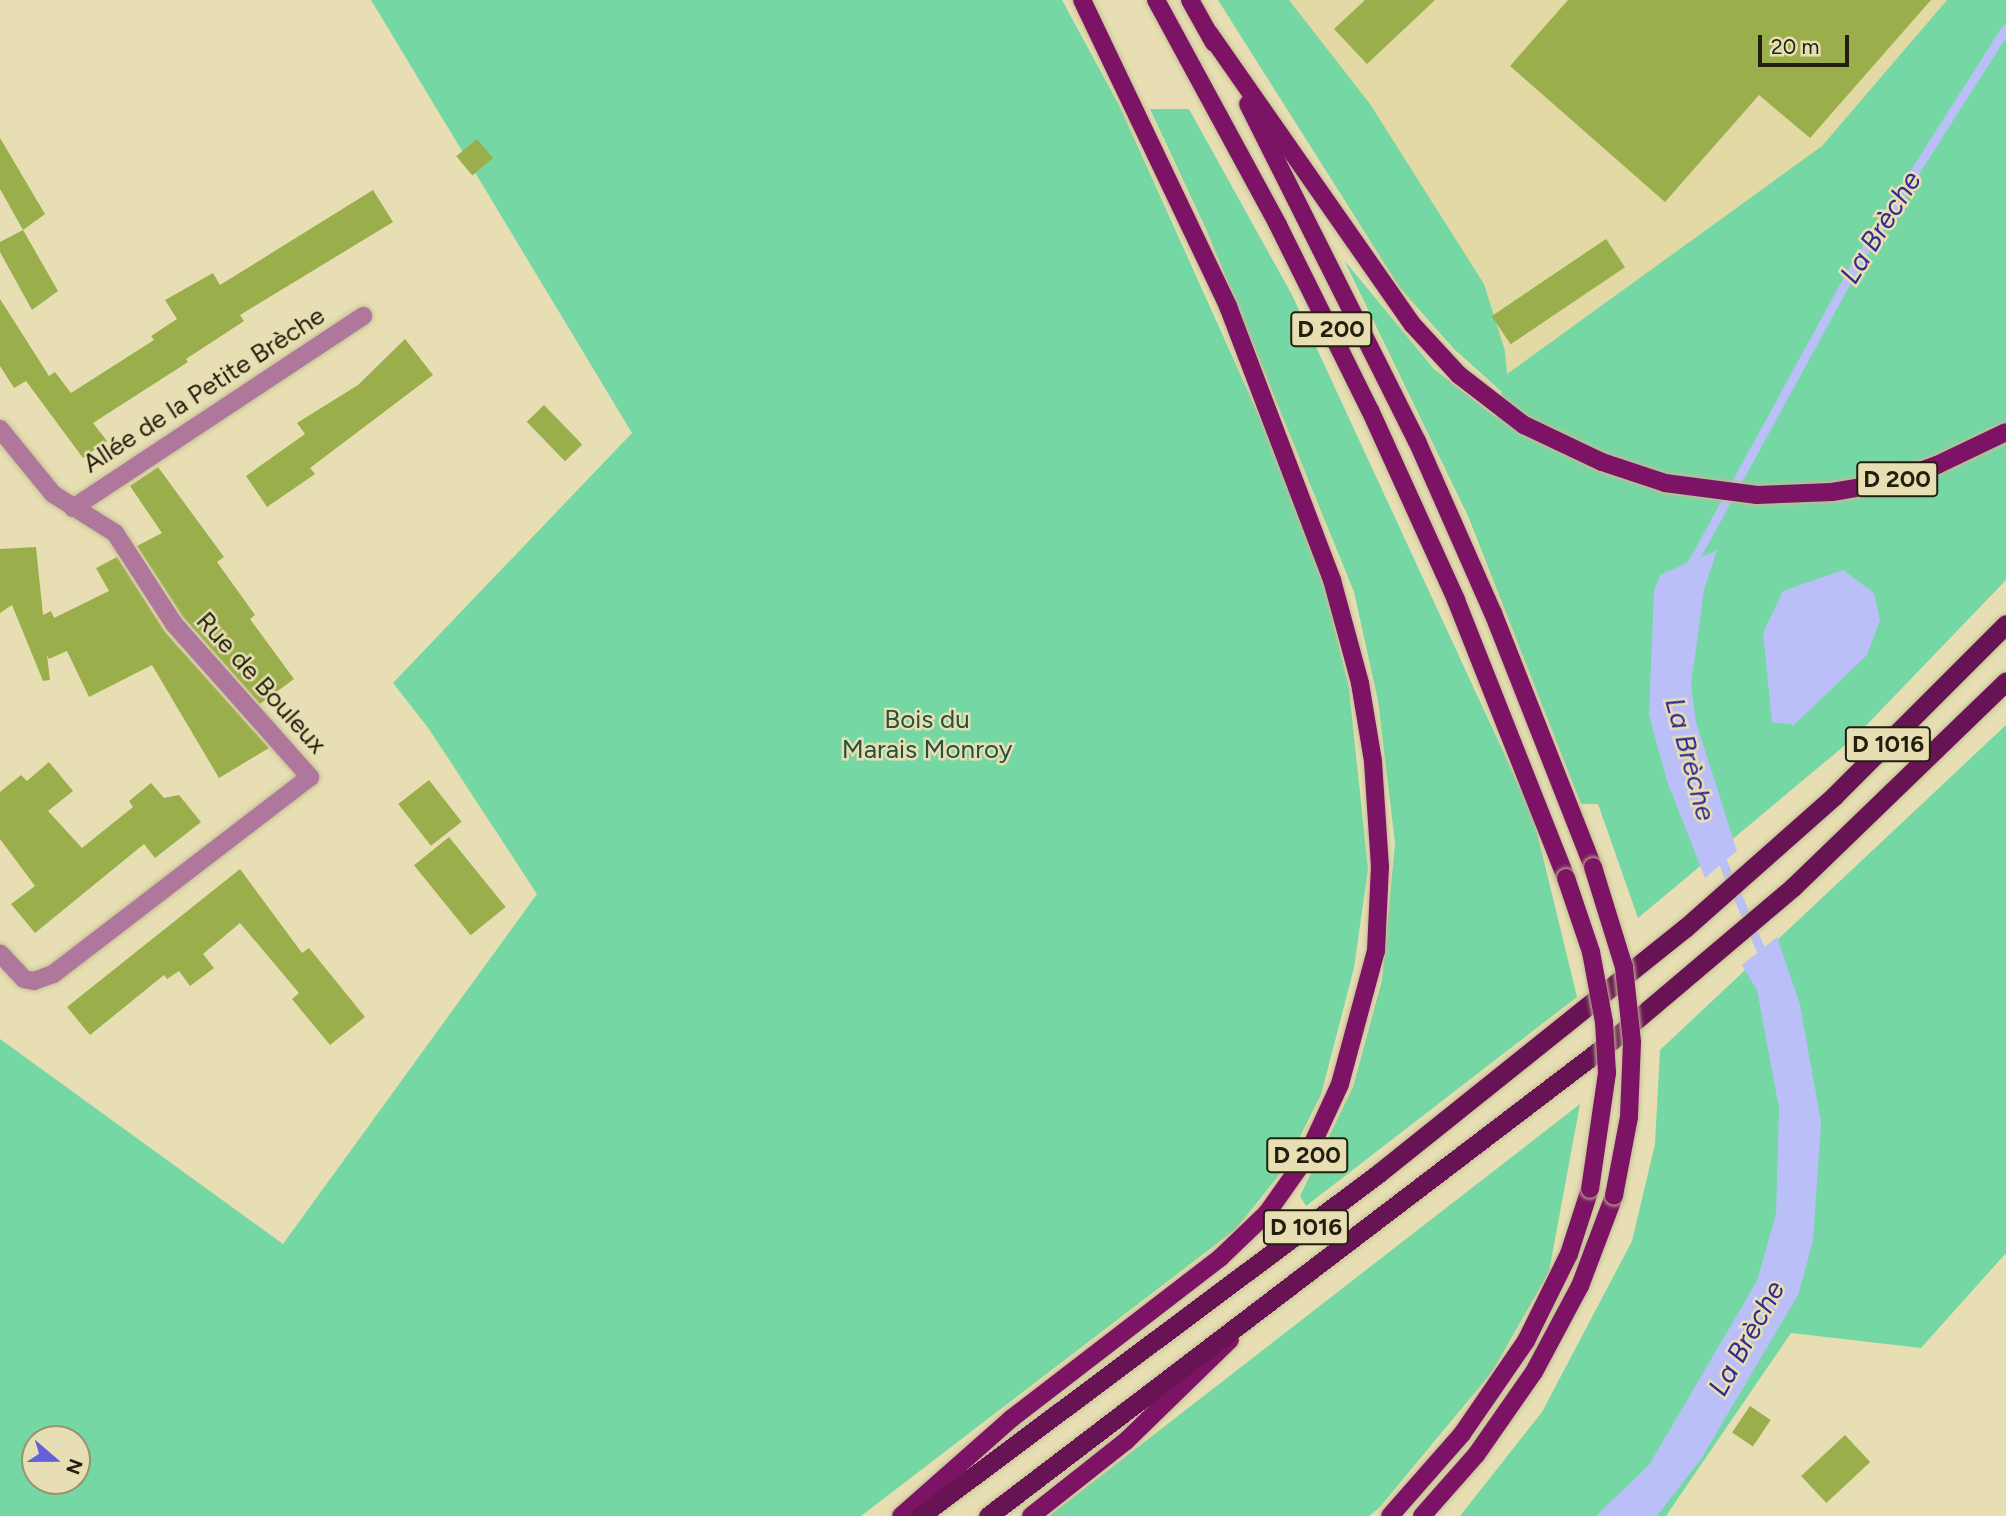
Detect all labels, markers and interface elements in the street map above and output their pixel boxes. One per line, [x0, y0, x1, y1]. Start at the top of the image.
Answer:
scale bar [1761, 21, 1852, 65]
text: 20 m [1771, 34, 1819, 59]
water label: La Brèche [1832, 165, 1928, 289]
street label: Allée de la Petite Brèche [77, 300, 331, 480]
road number: D 200 [1289, 308, 1373, 350]
road number: D 200 [1855, 458, 1939, 500]
street label: Rue de Bouleux [189, 606, 333, 760]
water label: La Brèche [1658, 694, 1724, 824]
park label: Bois du Marais Monroy [842, 704, 1012, 766]
road number: D 1016 [1844, 724, 1932, 764]
road number: D 200 [1265, 1134, 1349, 1176]
road number: D 1016 [1262, 1206, 1350, 1247]
water label: La Brèche [1701, 1275, 1791, 1401]
north arrow [21, 1425, 91, 1495]
text: N [61, 1456, 88, 1478]

